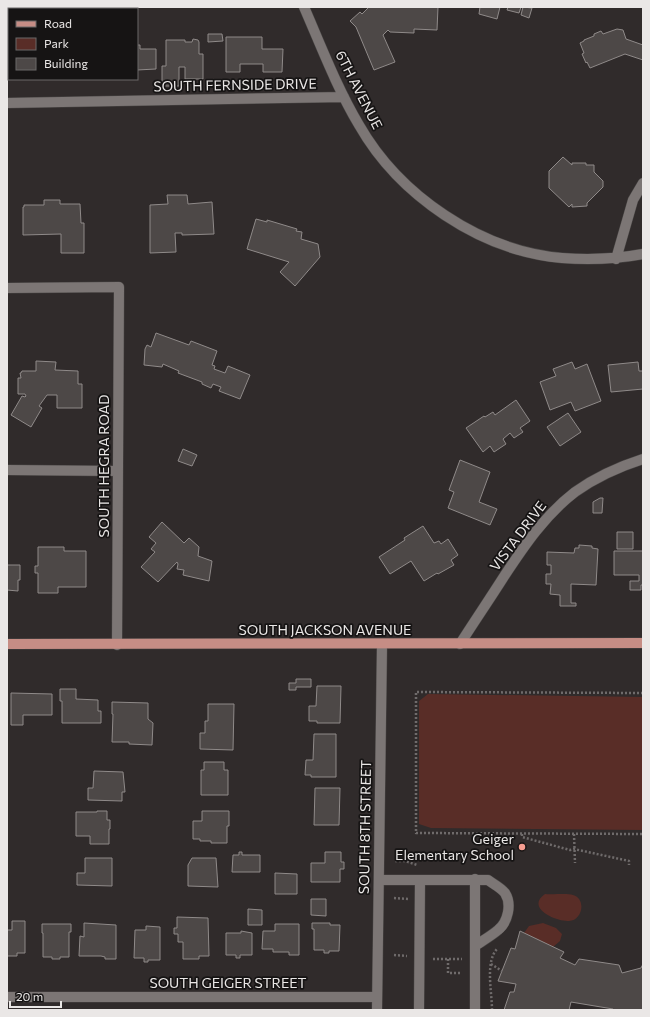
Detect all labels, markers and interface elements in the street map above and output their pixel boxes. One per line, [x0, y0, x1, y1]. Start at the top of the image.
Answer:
legend [8, 8, 138, 80]
text: Road [44, 16, 72, 30]
text: Park [44, 36, 70, 50]
street label: 6TH AVENUE [332, 48, 386, 132]
text: Building [44, 56, 88, 70]
street label: SOUTH FERNSIDE DRIVE [153, 75, 317, 94]
street label: SOUTH HEGRA ROAD [95, 395, 112, 537]
street label: VISTA DRIVE [486, 497, 549, 574]
street label: SOUTH JACKSON AVENUE [239, 621, 411, 638]
street label: SOUTH 8TH STREET [355, 760, 374, 894]
place label: Geiger Elementary School [395, 830, 514, 863]
marker: Geiger Elementary School [517, 842, 527, 852]
street label: SOUTH GEIGER STREET [149, 974, 307, 991]
scale bar [10, 983, 61, 1009]
text: 20 m [16, 989, 43, 1003]

